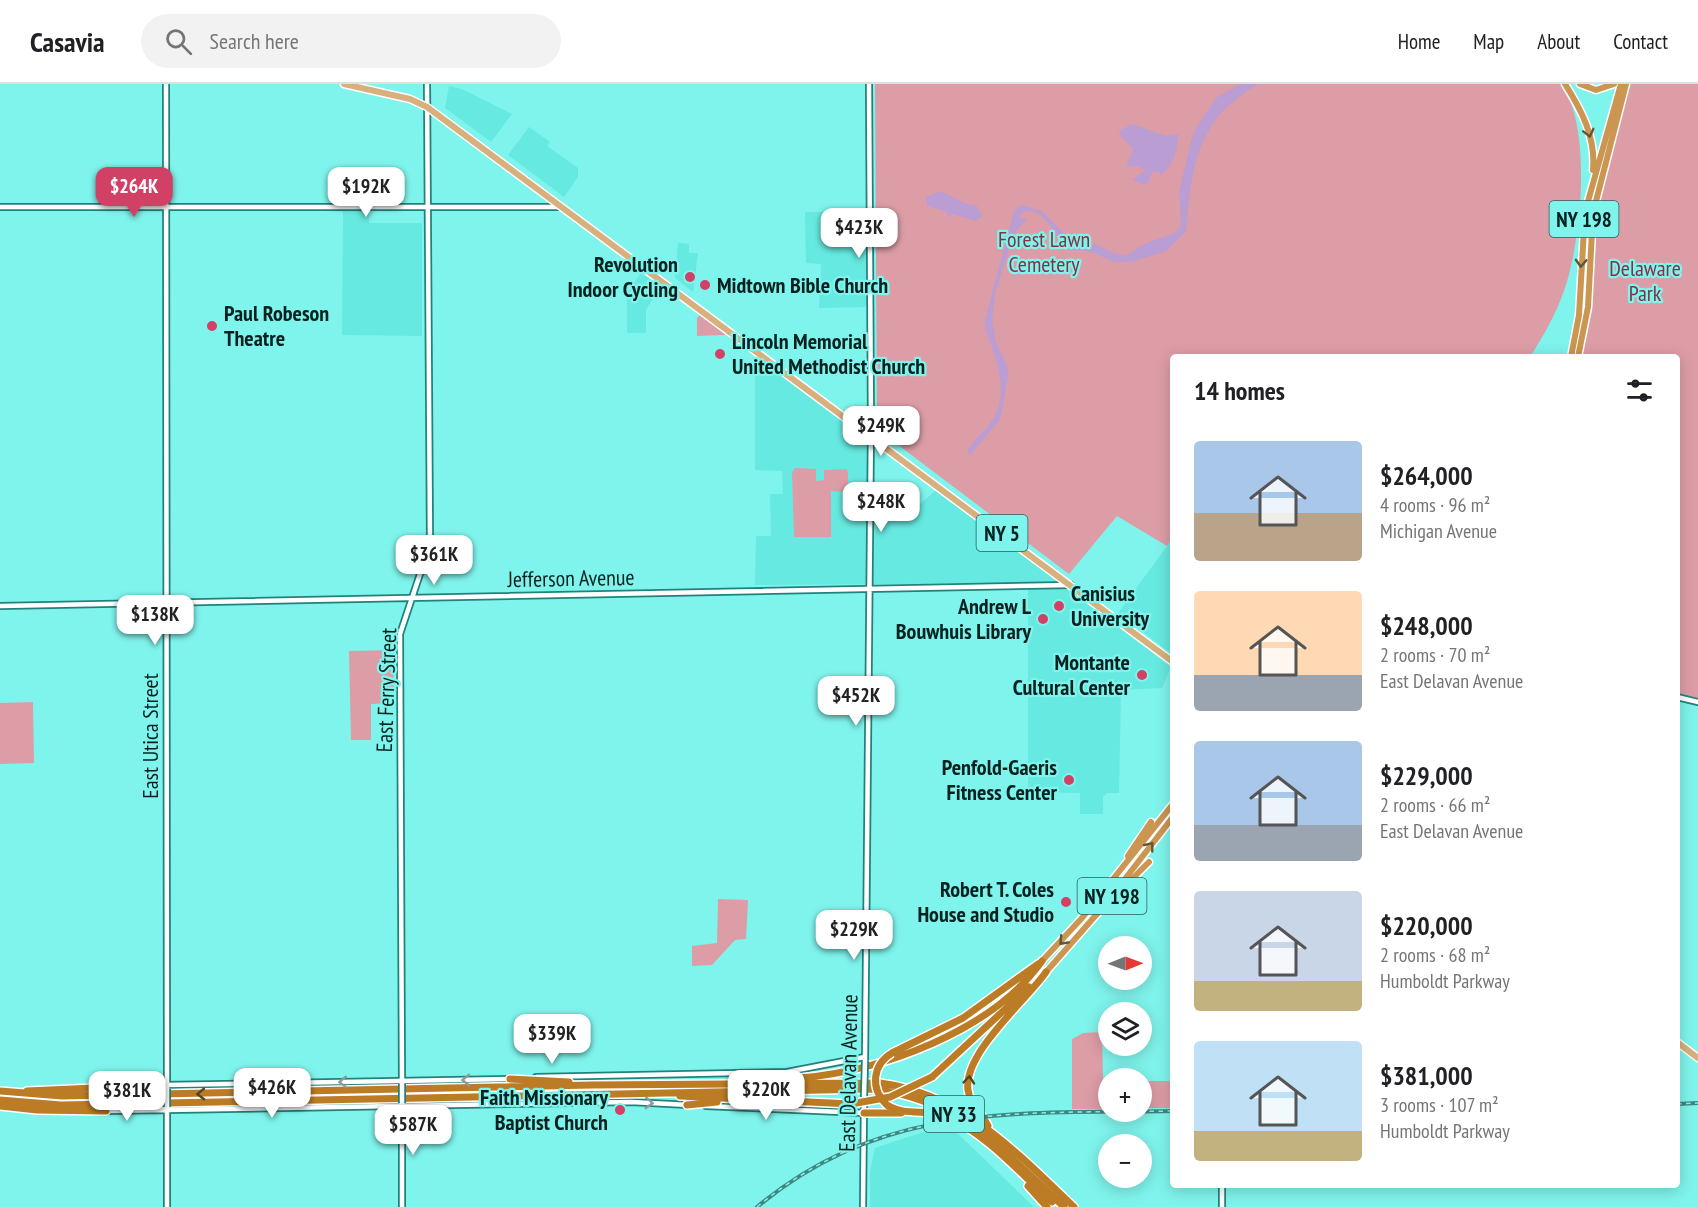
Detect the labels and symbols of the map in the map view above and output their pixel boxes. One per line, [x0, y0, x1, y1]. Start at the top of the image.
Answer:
one-way arrow [1582, 128, 1595, 138]
pin: $264K [92, 167, 176, 218]
pin: $192K [324, 167, 408, 218]
road number: NY 198 [1550, 201, 1618, 237]
pin: $423K [817, 208, 901, 259]
park label: Forest Lawn Cemetery [998, 225, 1090, 278]
place label: Revolution Indoor Cycling [567, 250, 678, 303]
park label: Delaware Park [1609, 254, 1681, 307]
one-way arrow [1575, 259, 1588, 268]
marker: Revolution Indoor Cycling [683, 270, 697, 284]
place label: Midtown Bible Church [717, 271, 888, 299]
marker: Midtown Bible Church [698, 278, 712, 292]
place label: Paul Robeson Theatre [224, 299, 329, 352]
marker: Paul Robeson Theatre [205, 319, 219, 333]
place label: Lincoln Memorial United Methodist Church [732, 327, 925, 380]
marker: Lincoln Memorial United Methodist Church [713, 347, 727, 361]
pin: $249K [839, 406, 923, 457]
pin: $248K [839, 482, 923, 533]
road number: NY 5 [976, 515, 1028, 551]
pin: $361K [392, 535, 476, 586]
street label: Jefferson Avenue [506, 563, 635, 593]
place label: Canisius University [1071, 579, 1150, 632]
place label: Andrew L Bouwhuis Library [896, 592, 1032, 645]
pin: $138K [113, 595, 197, 646]
marker: Canisius University [1052, 599, 1066, 613]
marker: Andrew L Bouwhuis Library [1036, 612, 1050, 626]
street label: East Ferry Street [370, 627, 402, 753]
place label: Montante Cultural Center [1013, 648, 1131, 701]
marker: Montante Cultural Center [1135, 668, 1149, 682]
street label: East Utica Street [136, 673, 164, 799]
pin: $452K [814, 676, 898, 727]
place label: Penfold-Gaeris Fitness Center [942, 753, 1058, 806]
marker: Penfold-Gaeris Fitness Center [1062, 773, 1076, 787]
one-way arrow [1143, 842, 1154, 853]
place label: Robert T. Coles House and Studio [917, 875, 1054, 928]
road number: NY 198 [1078, 878, 1146, 914]
marker: Robert T. Coles House and Studio [1059, 895, 1073, 909]
pin: $229K [812, 910, 896, 961]
one-way arrow [1059, 934, 1070, 944]
north arrow [1098, 936, 1152, 990]
street label: East Delavan Avenue [833, 994, 863, 1152]
pin: $339K [510, 1014, 594, 1065]
pin: $426K [230, 1068, 314, 1119]
pin: $220K [724, 1070, 808, 1121]
pin: $381K [85, 1071, 169, 1122]
one-way arrow [462, 1074, 471, 1086]
one-way arrow [339, 1076, 348, 1089]
one-way arrow [962, 1076, 975, 1085]
place label: Faith Missionary Baptist Church [480, 1083, 609, 1136]
one-way arrow [197, 1088, 206, 1100]
one-way arrow [645, 1096, 654, 1109]
road number: NY 33 [924, 1096, 984, 1132]
marker: Faith Missionary Baptist Church [613, 1103, 627, 1117]
pin: $587K [371, 1105, 455, 1156]

